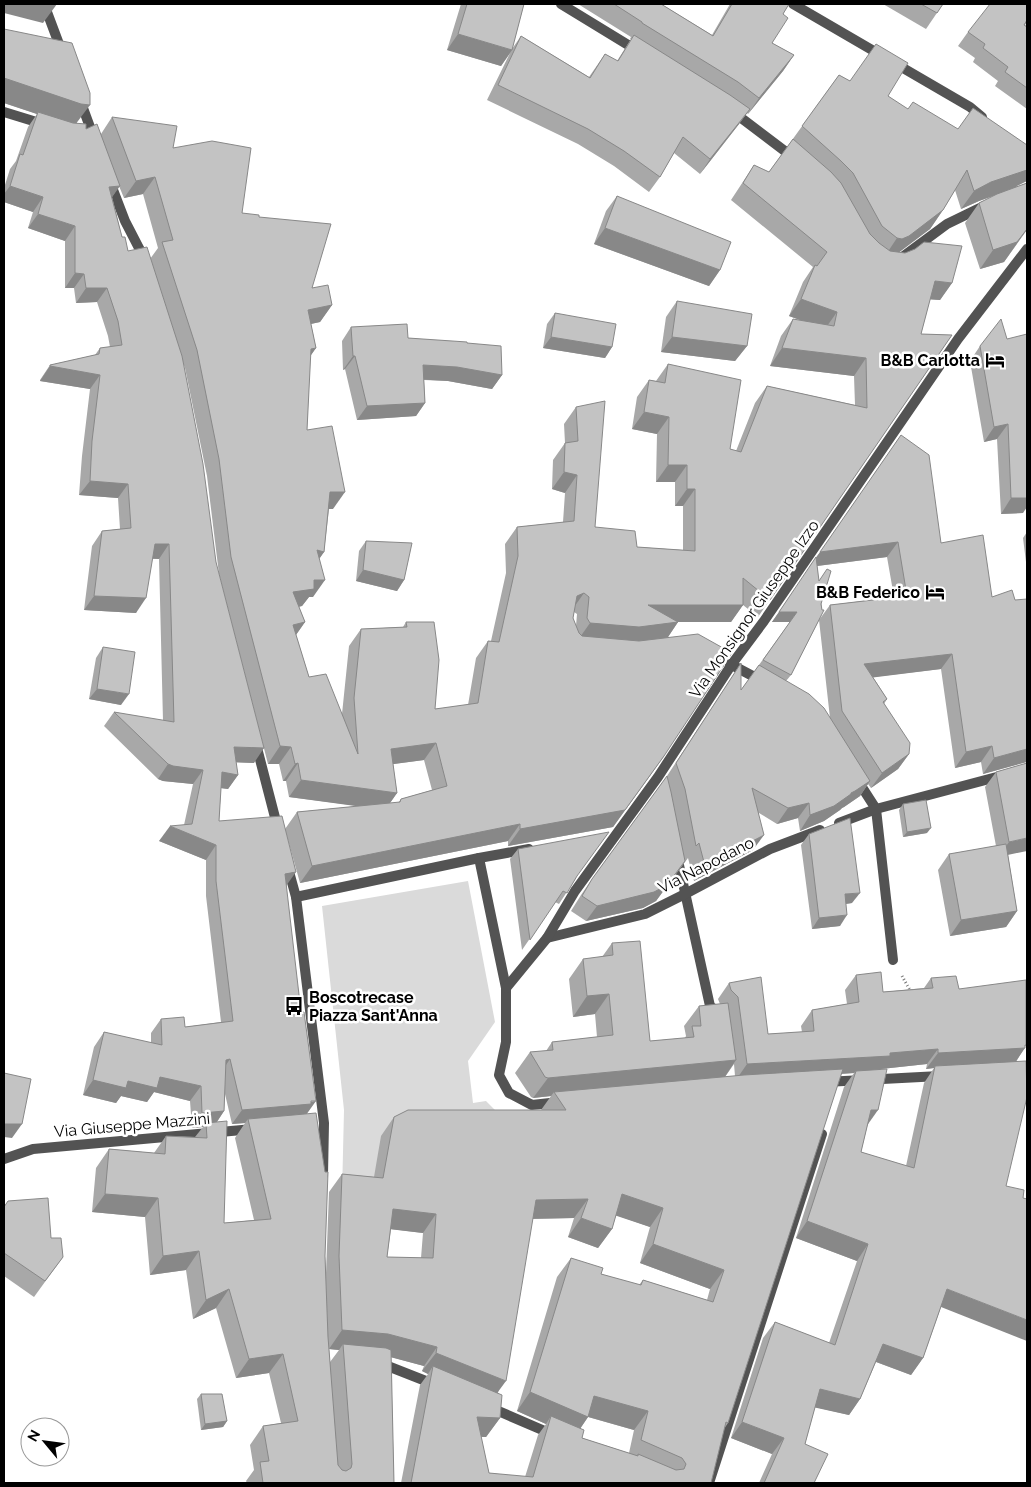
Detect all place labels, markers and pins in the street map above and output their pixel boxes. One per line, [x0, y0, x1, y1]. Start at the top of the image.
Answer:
hotel icon: B&B Carlotta [984, 349, 1006, 371]
place label: B&B Carlotta [881, 351, 980, 370]
hotel icon: B&B Federico [924, 581, 946, 603]
place label: B&B Federico [816, 583, 920, 602]
place label: Boscotrecase Piazza Sant'Anna [309, 988, 438, 1025]
bus stop icon: Boscotrecase Piazza Sant'Anna [283, 995, 305, 1017]

